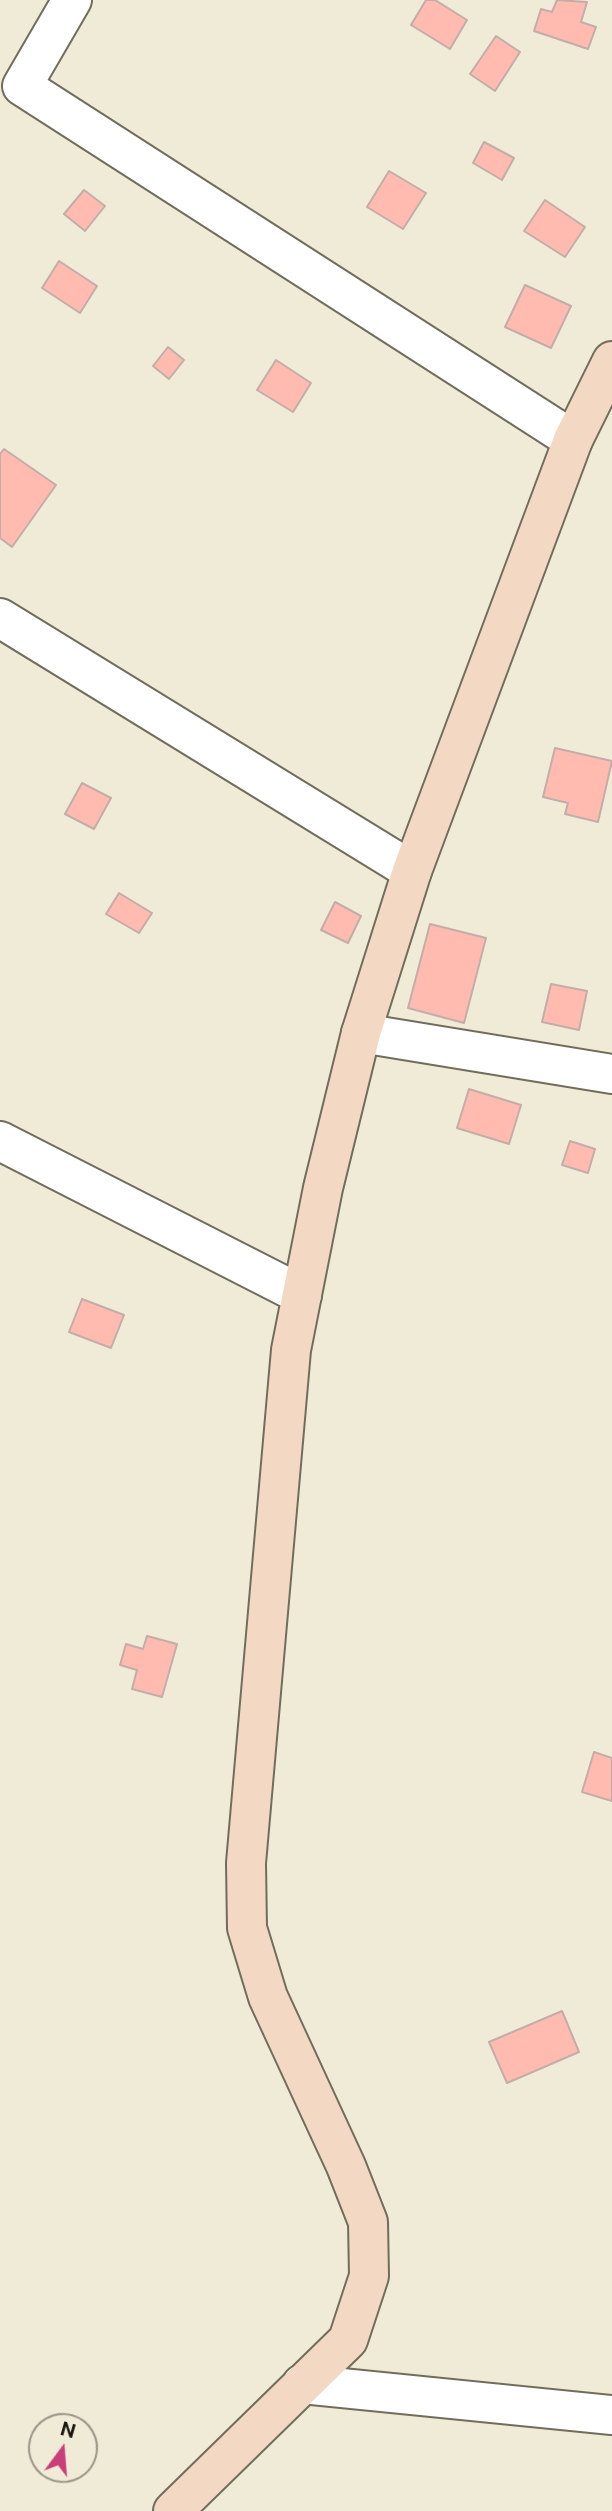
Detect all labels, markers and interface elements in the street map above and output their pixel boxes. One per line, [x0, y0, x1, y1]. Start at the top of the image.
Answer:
north arrow [28, 2413, 98, 2483]
text: N [58, 2417, 78, 2442]

